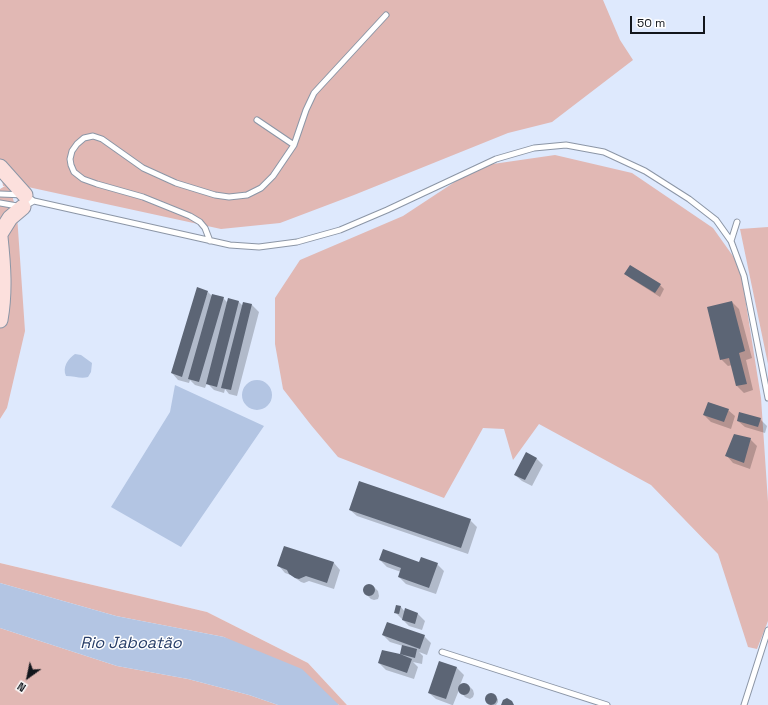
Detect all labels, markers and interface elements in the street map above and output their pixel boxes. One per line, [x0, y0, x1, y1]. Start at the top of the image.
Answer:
scale bar [632, 8, 707, 34]
text: 50 m [637, 15, 665, 31]
water label: Rio Jaboatão [80, 634, 182, 654]
north arrow [8, 657, 48, 697]
text: N [15, 679, 28, 695]

